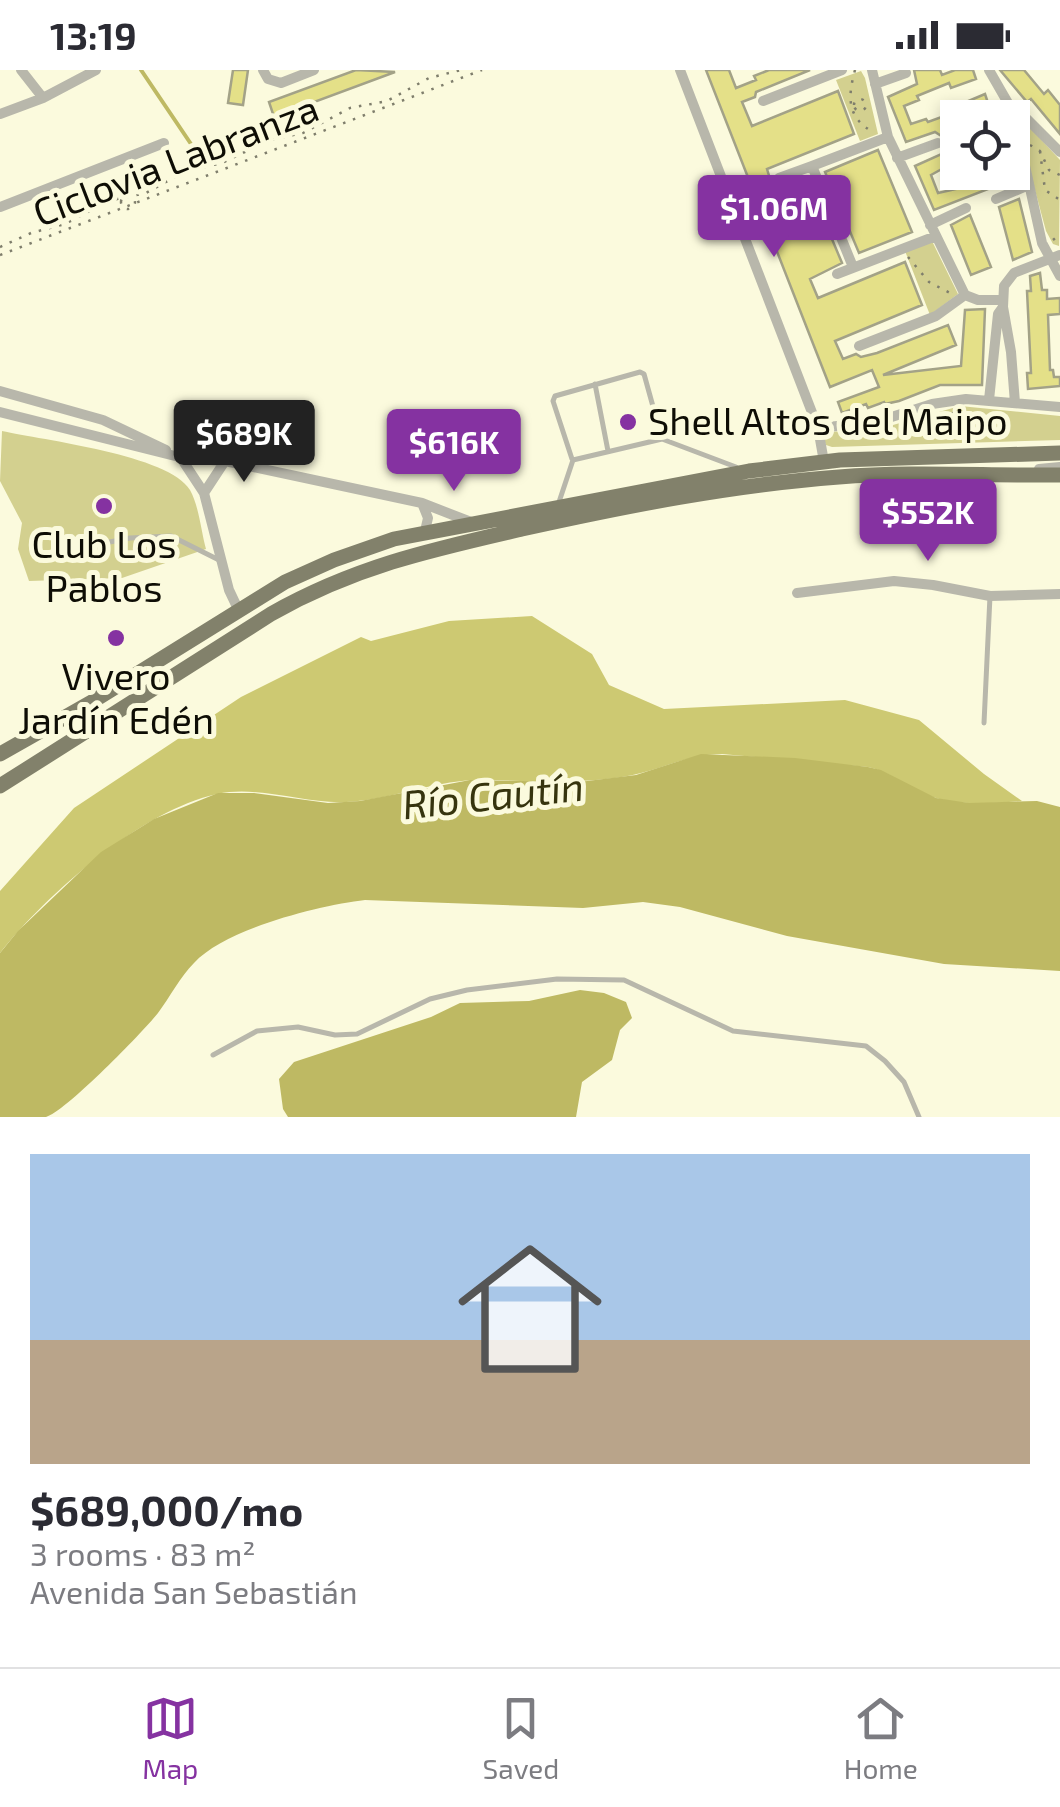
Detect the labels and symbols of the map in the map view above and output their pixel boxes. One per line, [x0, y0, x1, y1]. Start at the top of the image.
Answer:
street label: Ciclovia Labranza [26, 84, 324, 235]
pin: $1.06M [693, 175, 855, 260]
place label: Shell Altos del Maipo [648, 397, 1008, 443]
pin: $689K [174, 400, 314, 485]
pin: $616K [384, 409, 524, 494]
marker: Shell Altos del Maipo [617, 411, 639, 433]
pin: $552K [858, 479, 998, 564]
marker: Club Los Pablos [93, 495, 115, 517]
place label: Club Los Pablos [31, 520, 177, 610]
marker: Vivero Jardín Edén [105, 627, 127, 649]
place label: Vivero Jardín Edén [18, 652, 214, 742]
water label: Río Cautín [400, 761, 586, 827]

